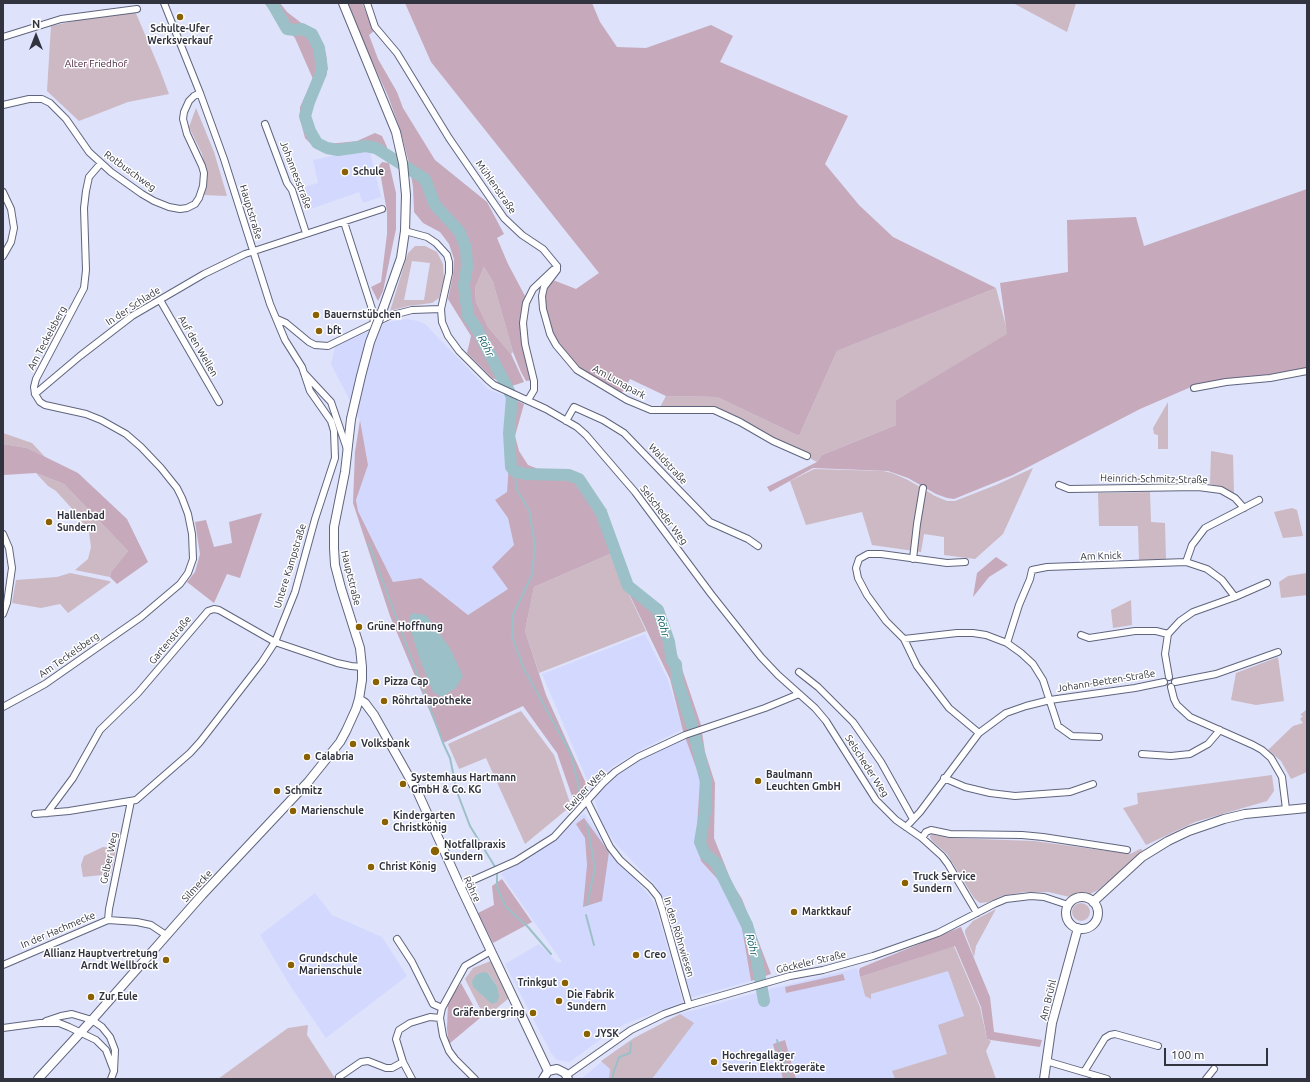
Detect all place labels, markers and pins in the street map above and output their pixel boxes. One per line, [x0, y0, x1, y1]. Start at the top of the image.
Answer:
marker: Schulte-Ufer Werksverkauf [175, 12, 185, 22]
place label: Schulte-Ufer Werksverkauf [147, 23, 213, 46]
place label: Schule [353, 166, 384, 178]
marker: Schule [340, 167, 350, 177]
place label: Bauernstübchen [324, 309, 401, 321]
marker: Bauernstübchen [311, 310, 321, 320]
place label: bft [327, 325, 341, 337]
marker: bft [314, 326, 324, 336]
place label: Hallenbad Sundern [57, 510, 105, 534]
marker: Hallenbad Sundern [44, 517, 54, 527]
place label: Grüne Hoffnung [367, 621, 443, 633]
marker: Grüne Hoffnung [354, 622, 364, 632]
place label: Pizza Cap [384, 676, 428, 688]
marker: Pizza Cap [371, 677, 381, 687]
place label: Röhrtalapotheke [392, 695, 471, 707]
marker: Röhrtalapotheke [379, 696, 389, 706]
place label: Volksbank [361, 738, 410, 750]
marker: Volksbank [348, 739, 358, 749]
place label: Calabria [315, 751, 354, 763]
marker: Calabria [302, 752, 312, 762]
place label: Baulmann Leuchten GmbH [766, 769, 841, 792]
place label: Systemhaus Hartmann GmbH & Co. KG [411, 772, 516, 796]
marker: Baulmann Leuchten GmbH [753, 776, 763, 786]
marker: Systemhaus Hartmann GmbH & Co. KG [398, 779, 408, 789]
place label: Schmitz [285, 785, 322, 797]
marker: Schmitz [272, 786, 282, 796]
place label: Marienschule [301, 805, 364, 817]
marker: Marienschule [288, 806, 298, 816]
place label: Kindergarten Christkönig [393, 810, 455, 834]
marker: Kindergarten Christkönig [380, 817, 390, 827]
place label: Notfallpraxis Sundern [444, 839, 506, 862]
marker: Notfallpraxis Sundern [429, 845, 441, 857]
place label: Christ König [379, 861, 436, 873]
marker: Christ König [366, 862, 376, 872]
place label: Truck Service Sundern [913, 871, 976, 894]
marker: Truck Service Sundern [900, 878, 910, 888]
place label: Marktkauf [802, 906, 851, 918]
marker: Marktkauf [789, 907, 799, 917]
place label: Allianz Hauptvertretung Arndt Wellbrock [44, 948, 158, 972]
place label: Creo [644, 949, 666, 961]
marker: Creo [631, 950, 641, 960]
place label: Grundschule Marienschule [299, 953, 362, 976]
marker: Allianz Hauptvertretung Arndt Wellbrock [161, 955, 171, 965]
marker: Grundschule Marienschule [286, 960, 296, 970]
place label: Trinkgut [518, 977, 557, 989]
marker: Trinkgut [560, 978, 570, 988]
place label: Die Fabrik Sundern [567, 989, 614, 1012]
place label: Zur Eule [99, 991, 138, 1003]
marker: Zur Eule [86, 992, 96, 1002]
marker: Die Fabrik Sundern [554, 996, 564, 1006]
place label: Gräfenbergring [453, 1007, 525, 1019]
marker: Gräfenbergring [528, 1008, 538, 1018]
place label: JYSK [595, 1028, 619, 1040]
marker: JYSK [582, 1029, 592, 1039]
place label: Hochregallager Severin Elektrogeräte [722, 1050, 825, 1074]
marker: Hochregallager Severin Elektrogeräte [709, 1057, 719, 1067]

